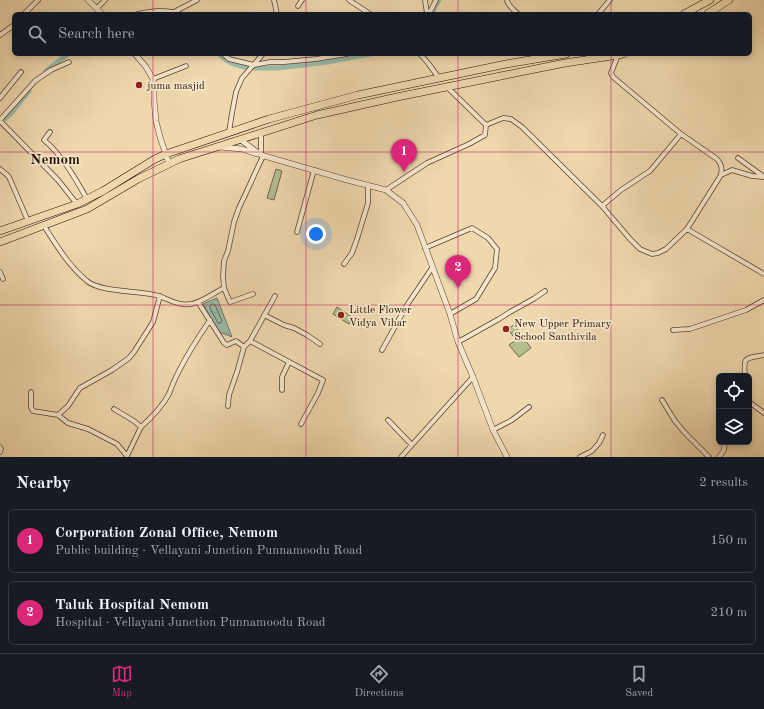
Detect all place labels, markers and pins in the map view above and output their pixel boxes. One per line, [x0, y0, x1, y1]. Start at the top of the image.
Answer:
marker: juma masjid [134, 80, 144, 90]
place label: juma masjid [146, 81, 205, 92]
pin: 1 [391, 139, 417, 172]
pin: 2 [445, 255, 471, 288]
place label: Little Flower Vidya Vihar [349, 305, 412, 329]
marker: Little Flower Vidya Vihar [336, 310, 346, 320]
place label: New Upper Primary School Santhivila [514, 319, 611, 343]
marker: New Upper Primary School Santhivila [501, 324, 511, 334]

